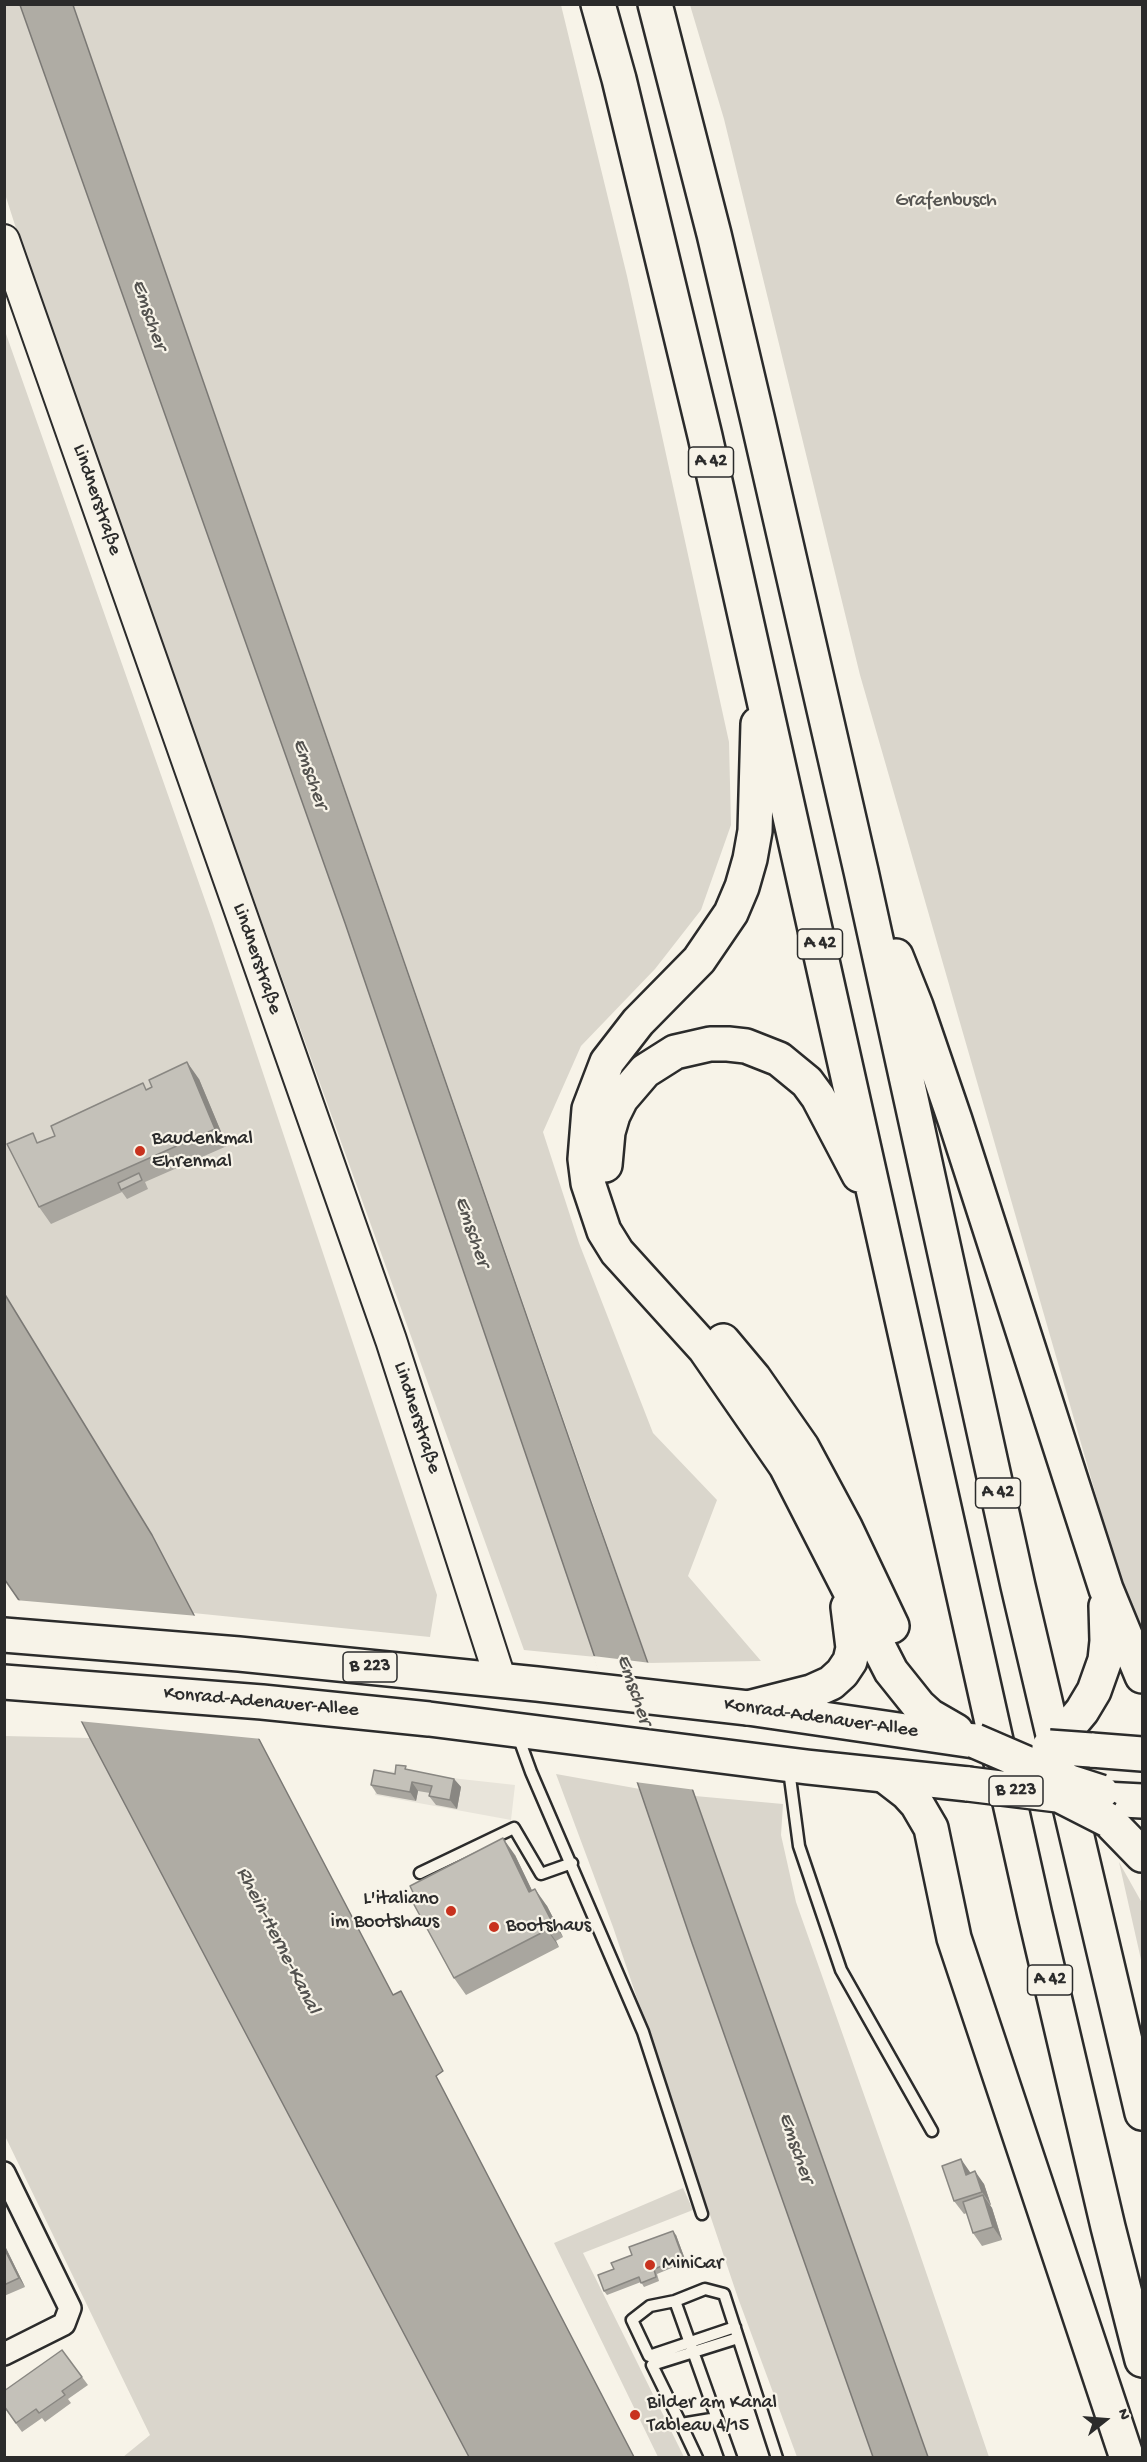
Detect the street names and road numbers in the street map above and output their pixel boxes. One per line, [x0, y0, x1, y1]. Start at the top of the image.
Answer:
street label: Lindnerstraße [66, 441, 126, 559]
road number: A 42 [688, 447, 734, 477]
street label: Lindnerstraße [226, 900, 286, 1018]
road number: A 42 [798, 929, 842, 959]
street label: Lindnerstraße [387, 1359, 445, 1477]
road number: A 42 [976, 1478, 1020, 1508]
road number: B 223 [343, 1652, 397, 1682]
street label: Konrad-Adenauer-Allee [162, 1683, 360, 1723]
street label: Konrad-Adenauer-Allee [722, 1693, 920, 1745]
road number: B 223 [989, 1776, 1043, 1806]
road number: A 42 [1028, 1965, 1072, 1995]

